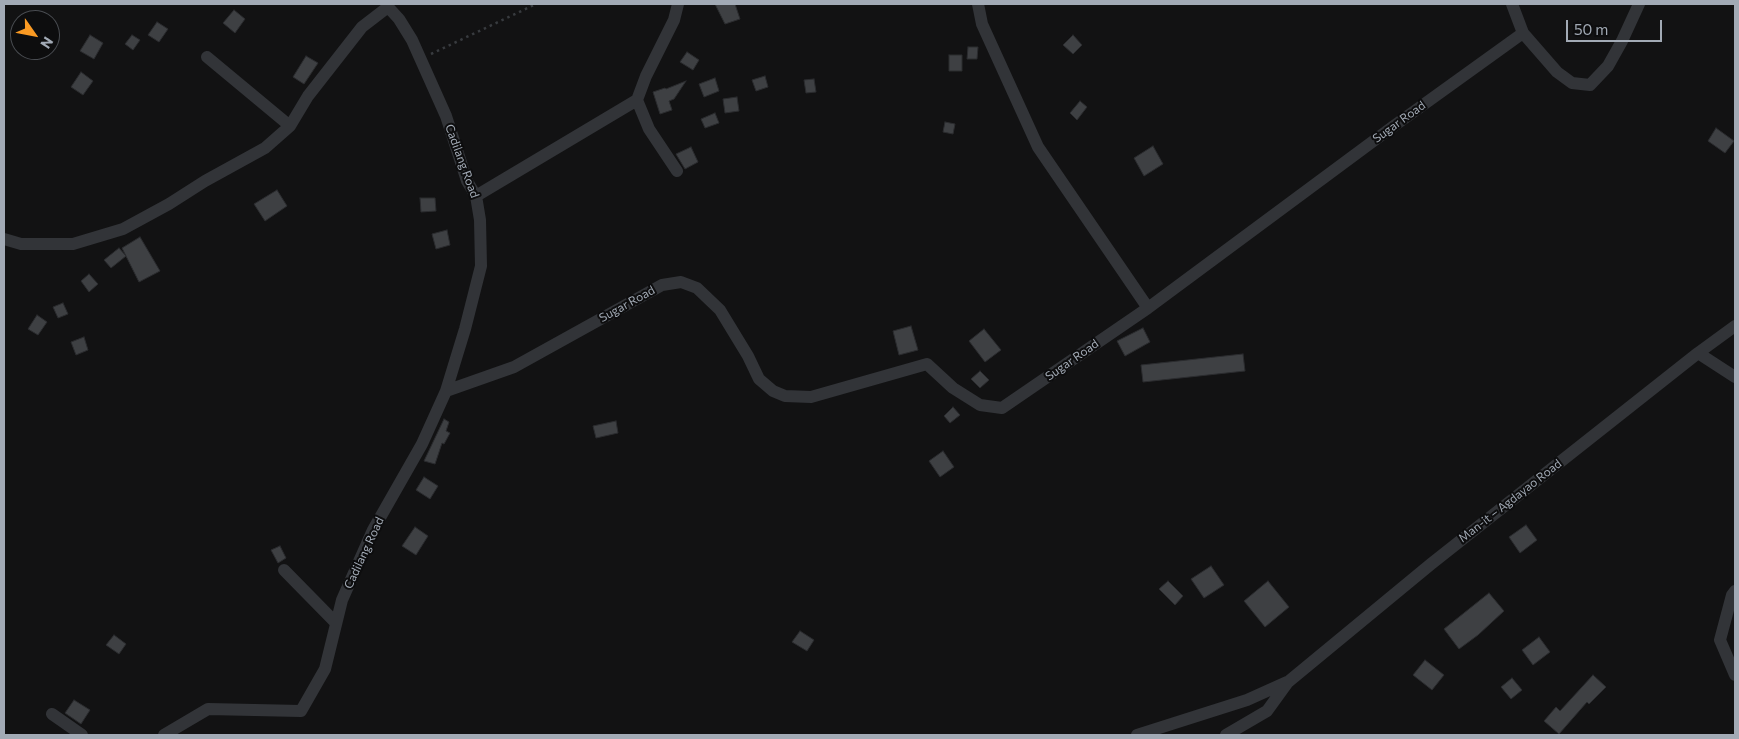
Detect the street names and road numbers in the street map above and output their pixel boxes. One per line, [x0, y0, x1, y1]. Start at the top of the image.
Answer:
street label: Sugar Road [1370, 98, 1428, 146]
street label: Cadilang Road [442, 122, 482, 200]
street label: Sugar Road [597, 283, 657, 325]
street label: Sugar Road [1043, 336, 1101, 384]
street label: Man-it – Agdayao Road [1456, 456, 1564, 546]
street label: Cadilang Road [341, 515, 387, 591]

